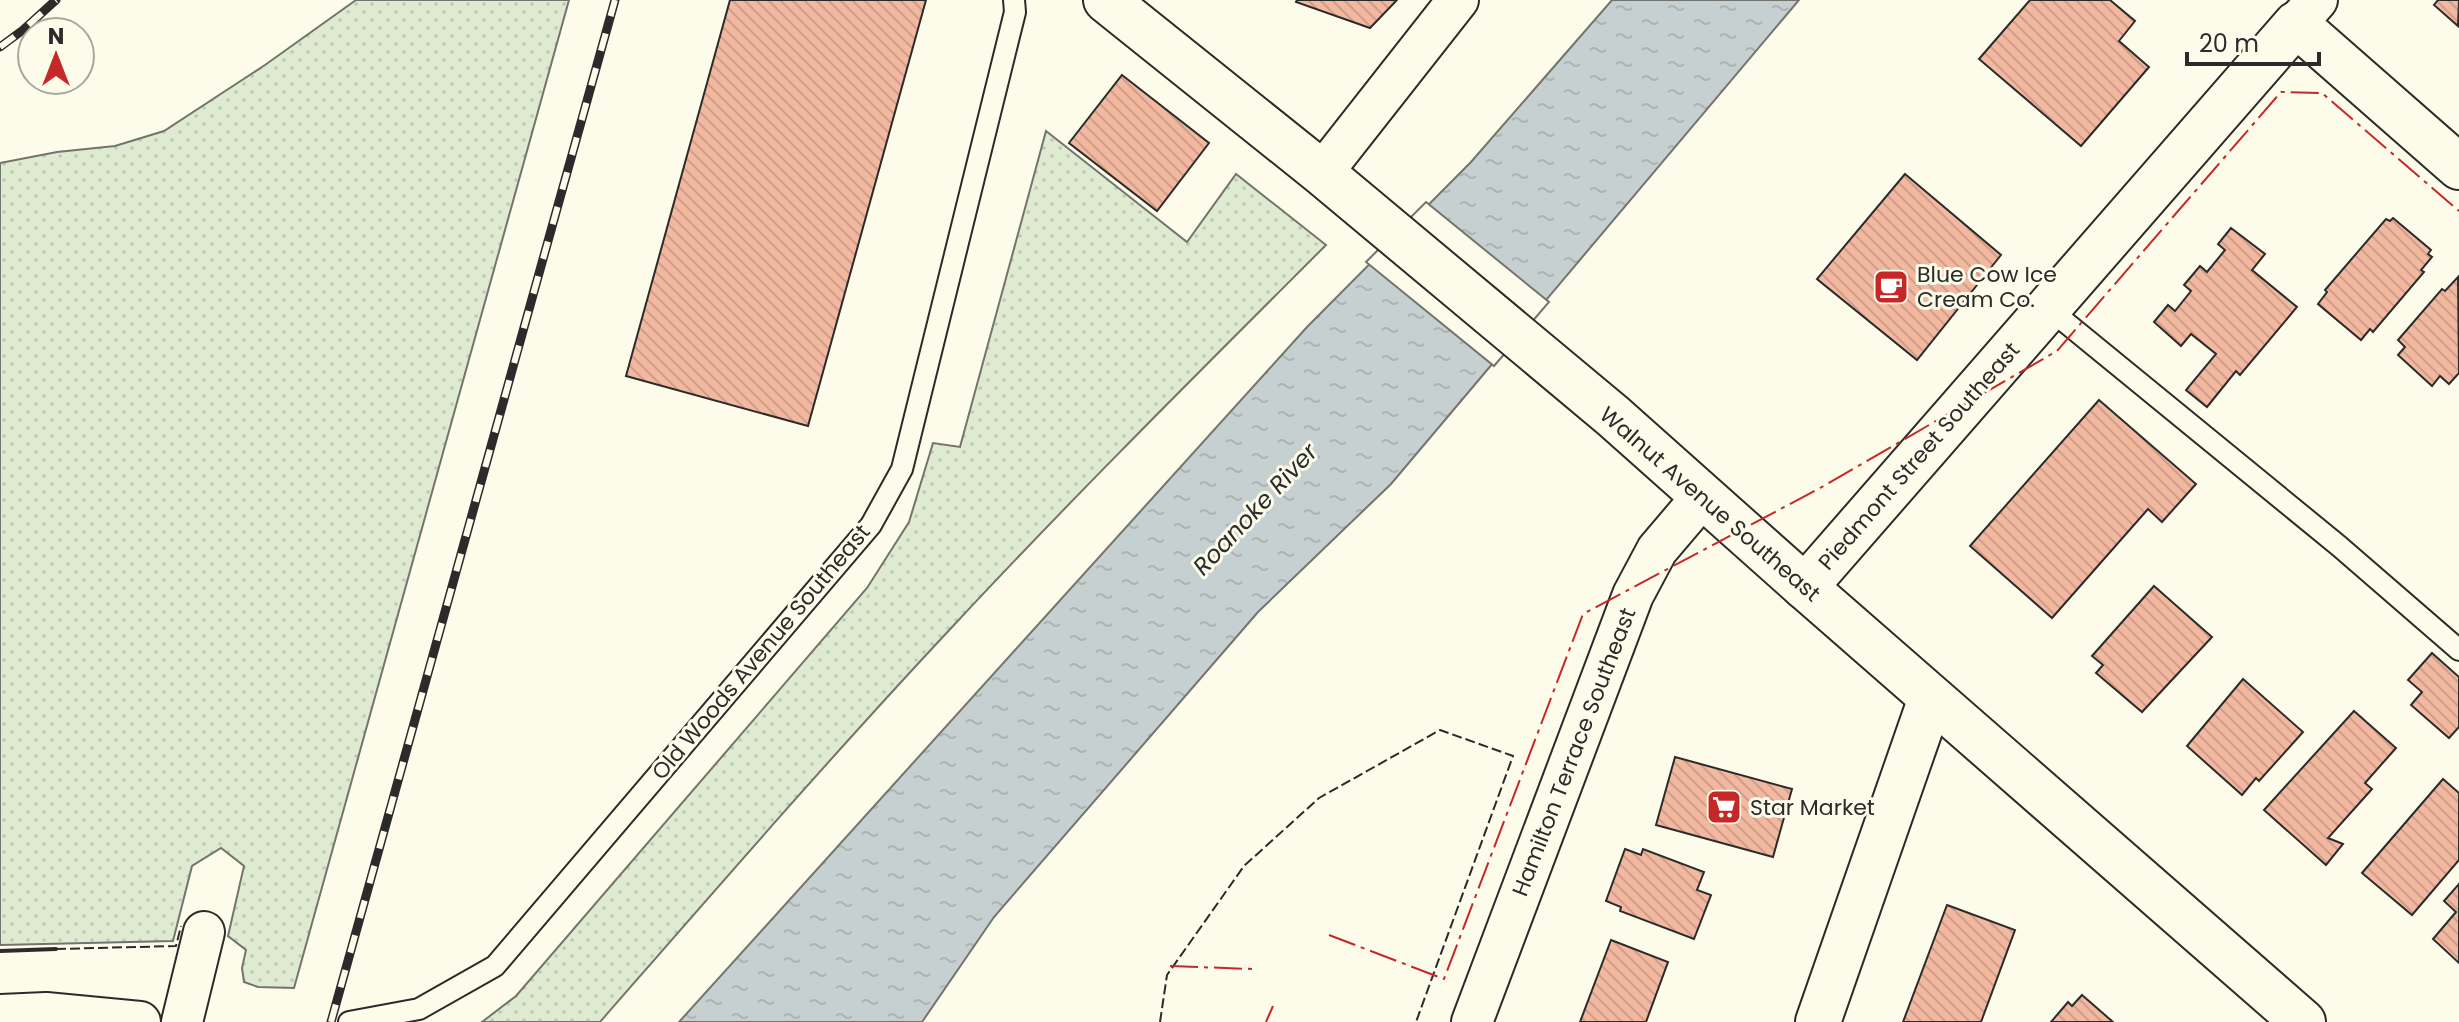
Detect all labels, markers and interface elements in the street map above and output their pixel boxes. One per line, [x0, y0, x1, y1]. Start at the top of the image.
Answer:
north arrow [16, 16, 96, 96]
scale bar [2187, 16, 2319, 66]
text: N [48, 21, 64, 52]
text: 20 m [2199, 27, 2259, 60]
place label: Blue Cow Ice Cream Co. [1917, 259, 2057, 315]
cafe icon: Blue Cow Ice Cream Co. [1872, 268, 1910, 306]
street label: Piedmont Street Southeast [1811, 335, 2027, 577]
street label: Walnut Avenue Southeast [1593, 399, 1827, 609]
water label: Roanoke River [1185, 435, 1325, 582]
street label: Old Woods Avenue Southeast [645, 518, 877, 786]
street label: Hamilton Terrace Southeast [1505, 603, 1643, 901]
supermarket icon: Star Market [1705, 788, 1743, 826]
place label: Star Market [1750, 792, 1875, 823]

